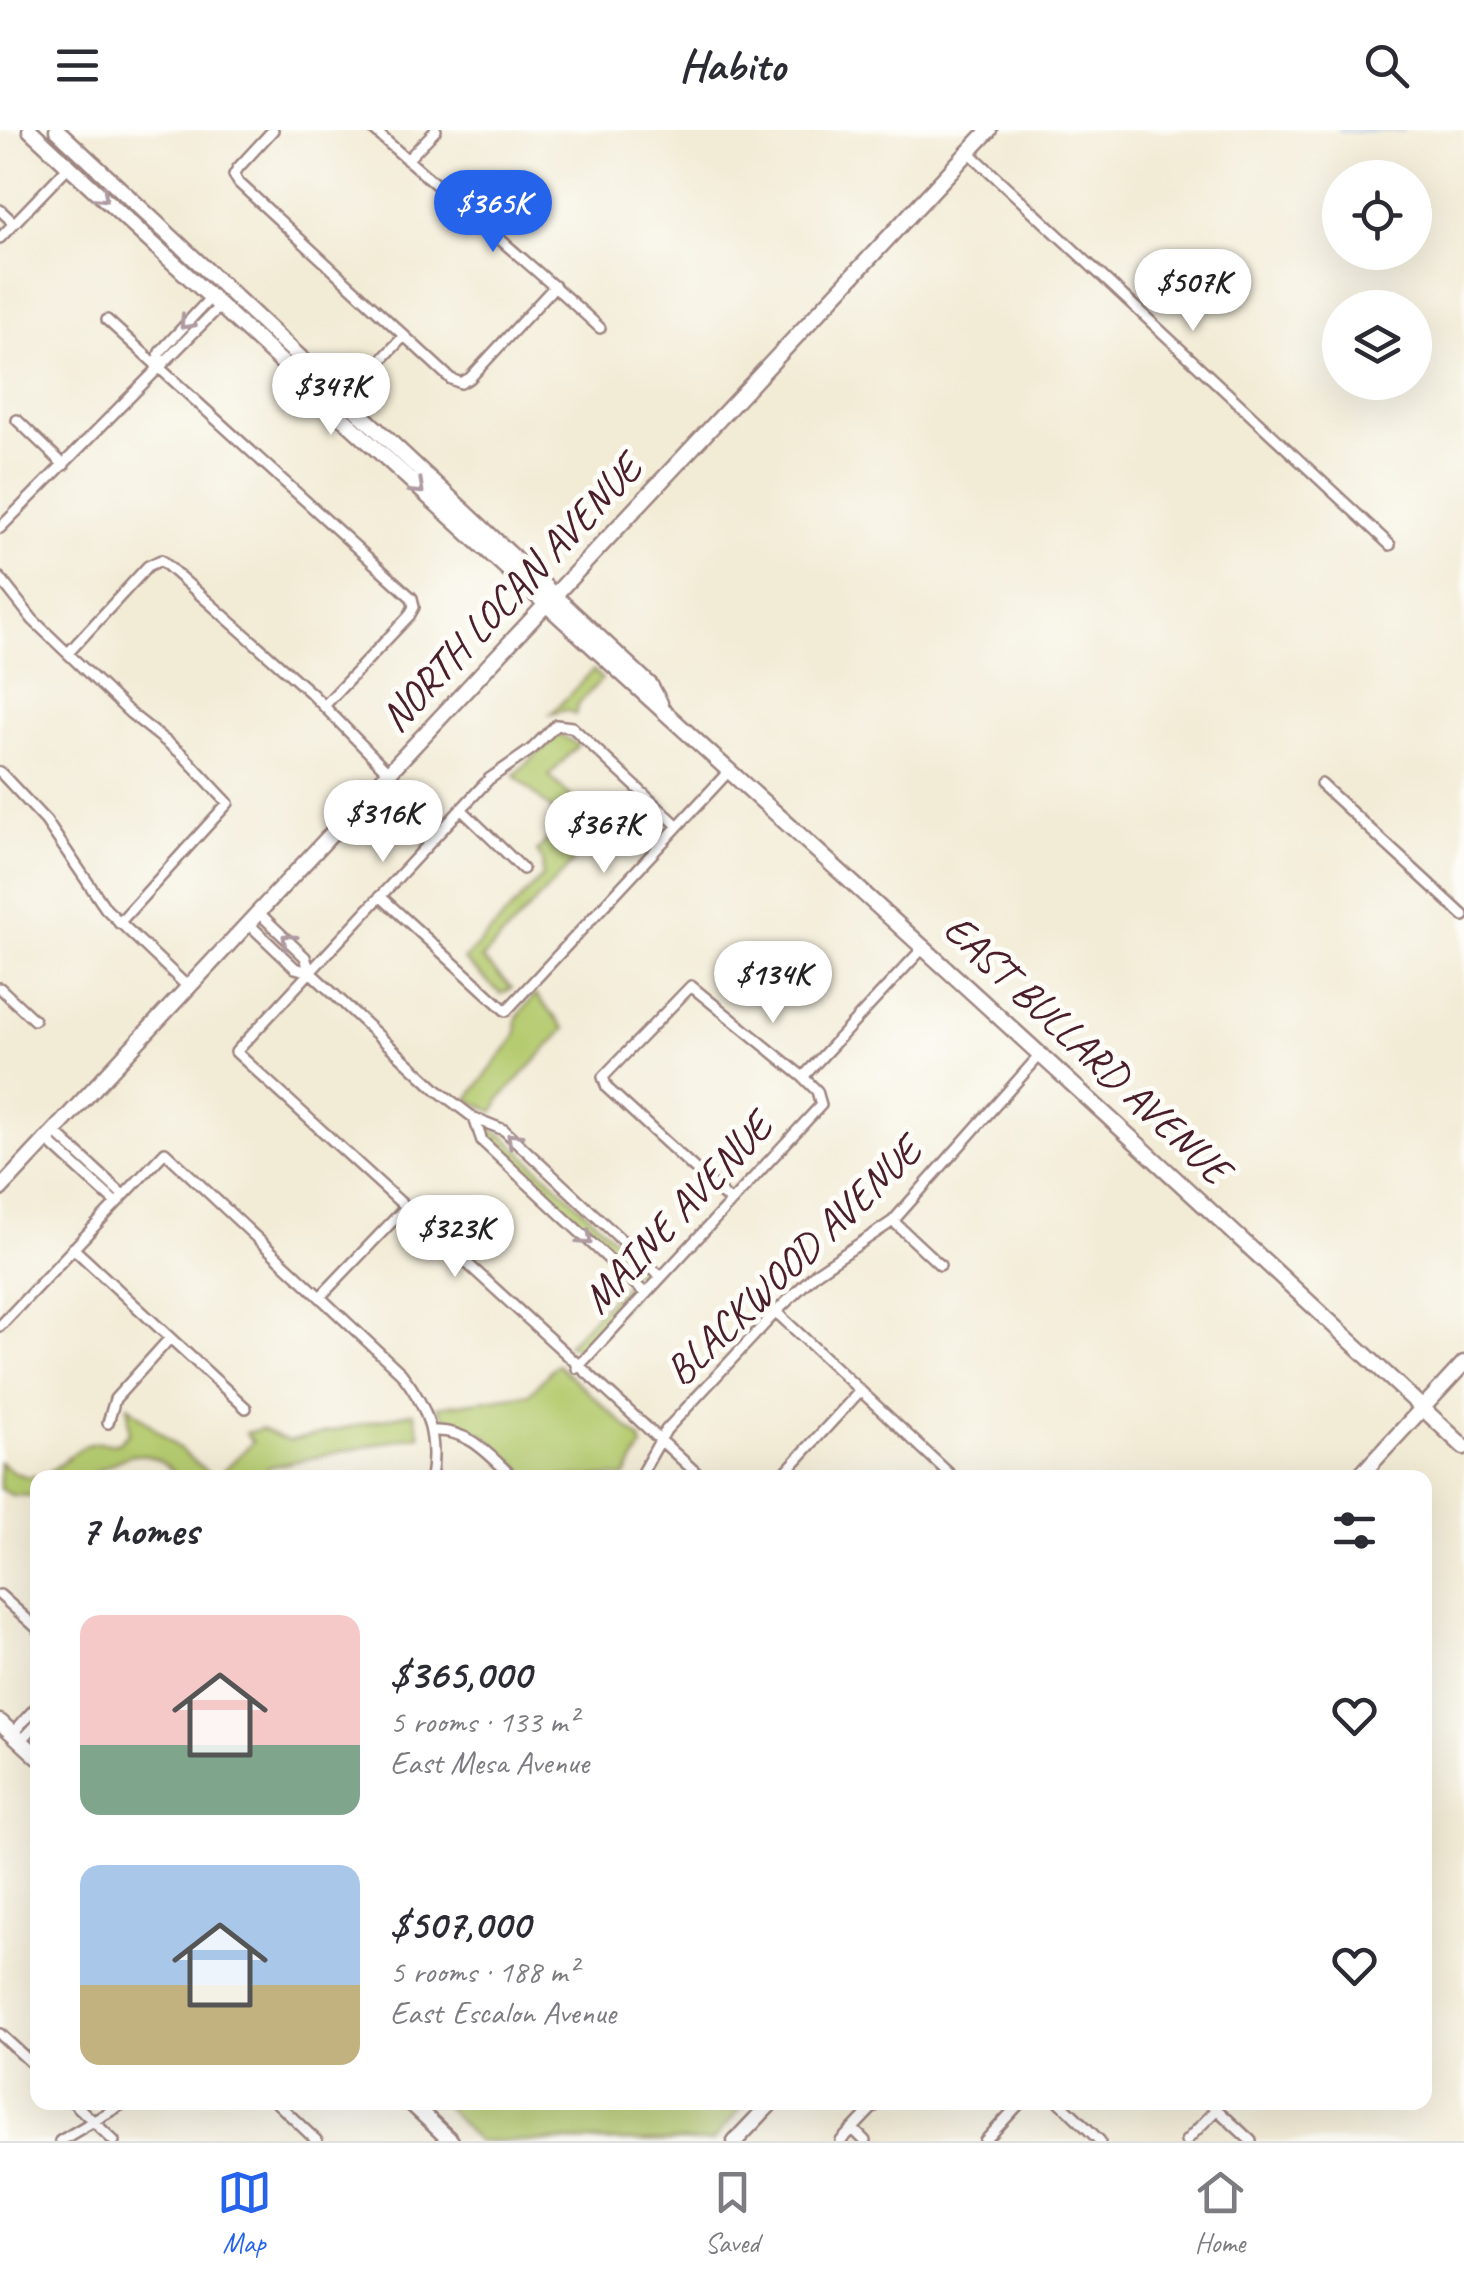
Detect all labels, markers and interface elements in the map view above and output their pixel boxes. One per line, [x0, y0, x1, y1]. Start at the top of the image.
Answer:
text: Habito [679, 37, 785, 94]
icon: menu [50, 38, 105, 93]
icon: search [1359, 38, 1414, 93]
map controls [1322, 160, 1432, 400]
button: locate [1322, 160, 1432, 270]
pin: $365K [423, 170, 563, 255]
text: $365K [456, 182, 530, 223]
one-way arrow [90, 184, 109, 202]
pin: $507K [1123, 249, 1263, 334]
text: $507K [1156, 261, 1230, 302]
button: layers [1322, 290, 1432, 400]
one-way arrow [180, 312, 198, 330]
pin: $347K [261, 353, 401, 438]
text: $347K [294, 365, 368, 406]
street label: NORTH LOCAN AVENUE [369, 440, 657, 743]
one-way arrow [406, 476, 425, 494]
pin: $316K [313, 780, 453, 865]
pin: $367K [534, 791, 674, 876]
text: $316K [346, 792, 420, 833]
text: $367K [567, 803, 641, 844]
street label: EAST BULLARD AVENUE [933, 902, 1245, 1199]
one-way arrow [281, 934, 300, 952]
pin: $134K [703, 941, 843, 1026]
text: $134K [736, 953, 810, 994]
street label: MAINE AVENUE [571, 1098, 787, 1324]
street label: BLACKWOOD AVENUE [654, 1122, 936, 1397]
one-way arrow [507, 1132, 525, 1150]
pin: $323K [385, 1195, 525, 1280]
text: $323K [418, 1207, 492, 1248]
one-way arrow [574, 1227, 593, 1245]
icon: filters [1327, 1503, 1382, 1558]
text: 7 homes [80, 1504, 198, 1557]
text: $365,000 [390, 1648, 531, 1701]
icon: home [160, 1655, 280, 1775]
icon: heart [1327, 1688, 1382, 1743]
text: 5 rooms · 133 m² [390, 1701, 577, 1742]
text: East Mesa Avenue [390, 1742, 589, 1783]
text: $507,000 [390, 1898, 530, 1951]
icon: home [160, 1905, 280, 2025]
icon: heart [1327, 1938, 1382, 1993]
text: 5 rooms · 188 m² [390, 1951, 577, 1992]
text: East Escalon Avenue [390, 1992, 616, 2033]
tab: Map [217, 2165, 272, 2260]
tab: Saved [705, 2165, 760, 2260]
tab: Home [1193, 2165, 1248, 2260]

